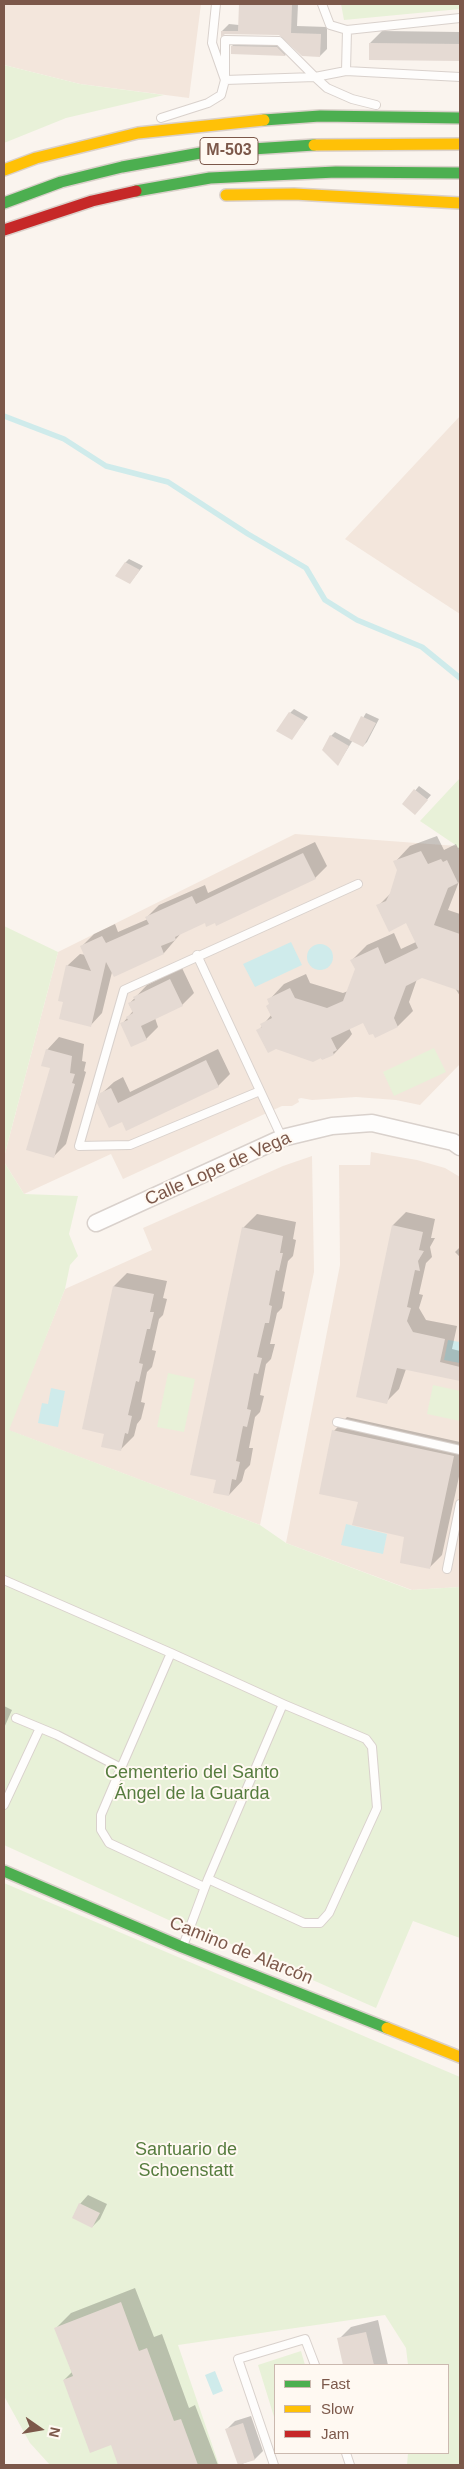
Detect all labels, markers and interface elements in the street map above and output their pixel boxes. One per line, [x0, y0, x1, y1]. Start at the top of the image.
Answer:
road number: M-503 [200, 138, 258, 164]
street label: Calle Lope de Vega [142, 1127, 294, 1211]
park label: Cementerio del Santo Ángel de la Guarda [105, 1762, 279, 1805]
street label: Camino de Alarcón [166, 1912, 316, 1990]
park label: Santuario de Schoenstatt [135, 2139, 237, 2182]
legend [274, 2364, 449, 2454]
text: Fast [321, 2375, 350, 2392]
text: Slow [321, 2400, 354, 2417]
north arrow [15, 2404, 65, 2454]
text: Jam [321, 2425, 349, 2442]
text: N [46, 2426, 64, 2439]

